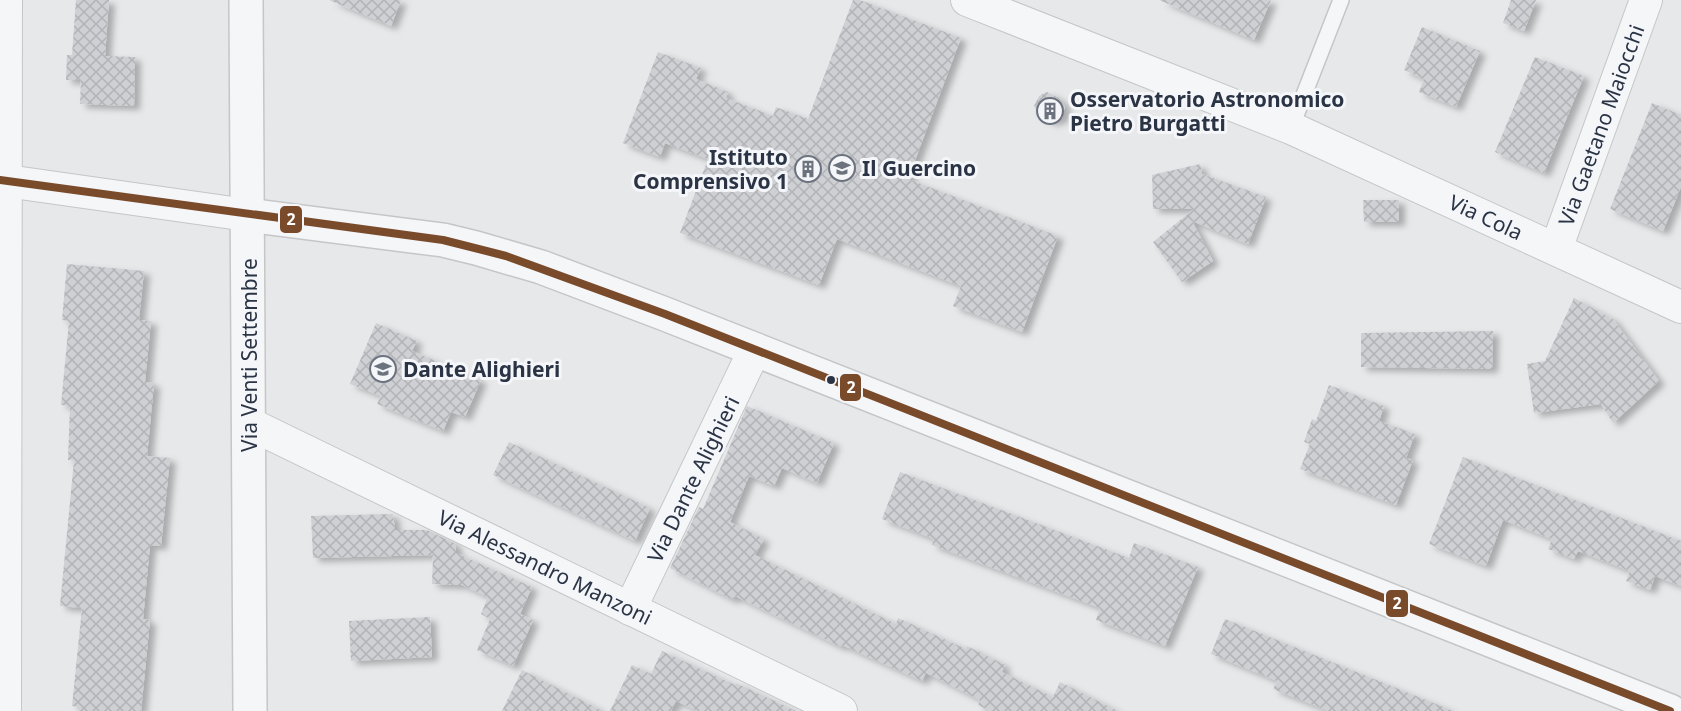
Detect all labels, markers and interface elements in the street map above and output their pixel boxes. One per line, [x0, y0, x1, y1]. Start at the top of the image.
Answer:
street label: Via Gaetano Maiocchi [1552, 21, 1650, 229]
place label: Osservatorio Astronomico Pietro Burgatti [1070, 85, 1344, 137]
building icon: Osservatorio Astronomico Pietro Burgatti [1035, 96, 1065, 126]
place label: Istituto Comprensivo 1 [633, 143, 788, 195]
school or university icon: Il Guercino [827, 153, 857, 183]
building icon: Istituto Comprensivo 1 [793, 154, 823, 184]
place label: Il Guercino [862, 154, 976, 182]
street label: Via Cola [1445, 188, 1527, 246]
line badge: 2 [279, 205, 303, 234]
text: 2 [286, 208, 296, 230]
street label: Via Venti Settembre [235, 258, 263, 452]
school or university icon: Dante Alighieri [368, 354, 398, 384]
place label: Dante Alighieri [403, 355, 560, 383]
line badge: 2 [839, 373, 862, 402]
unlabelled marker [825, 374, 837, 386]
text: 2 [846, 376, 856, 398]
street label: Via Dante Alighieri [641, 391, 745, 567]
street label: Via Alessandro Manzoni [433, 503, 657, 631]
line badge: 2 [1385, 589, 1409, 618]
text: 2 [1392, 592, 1402, 614]

